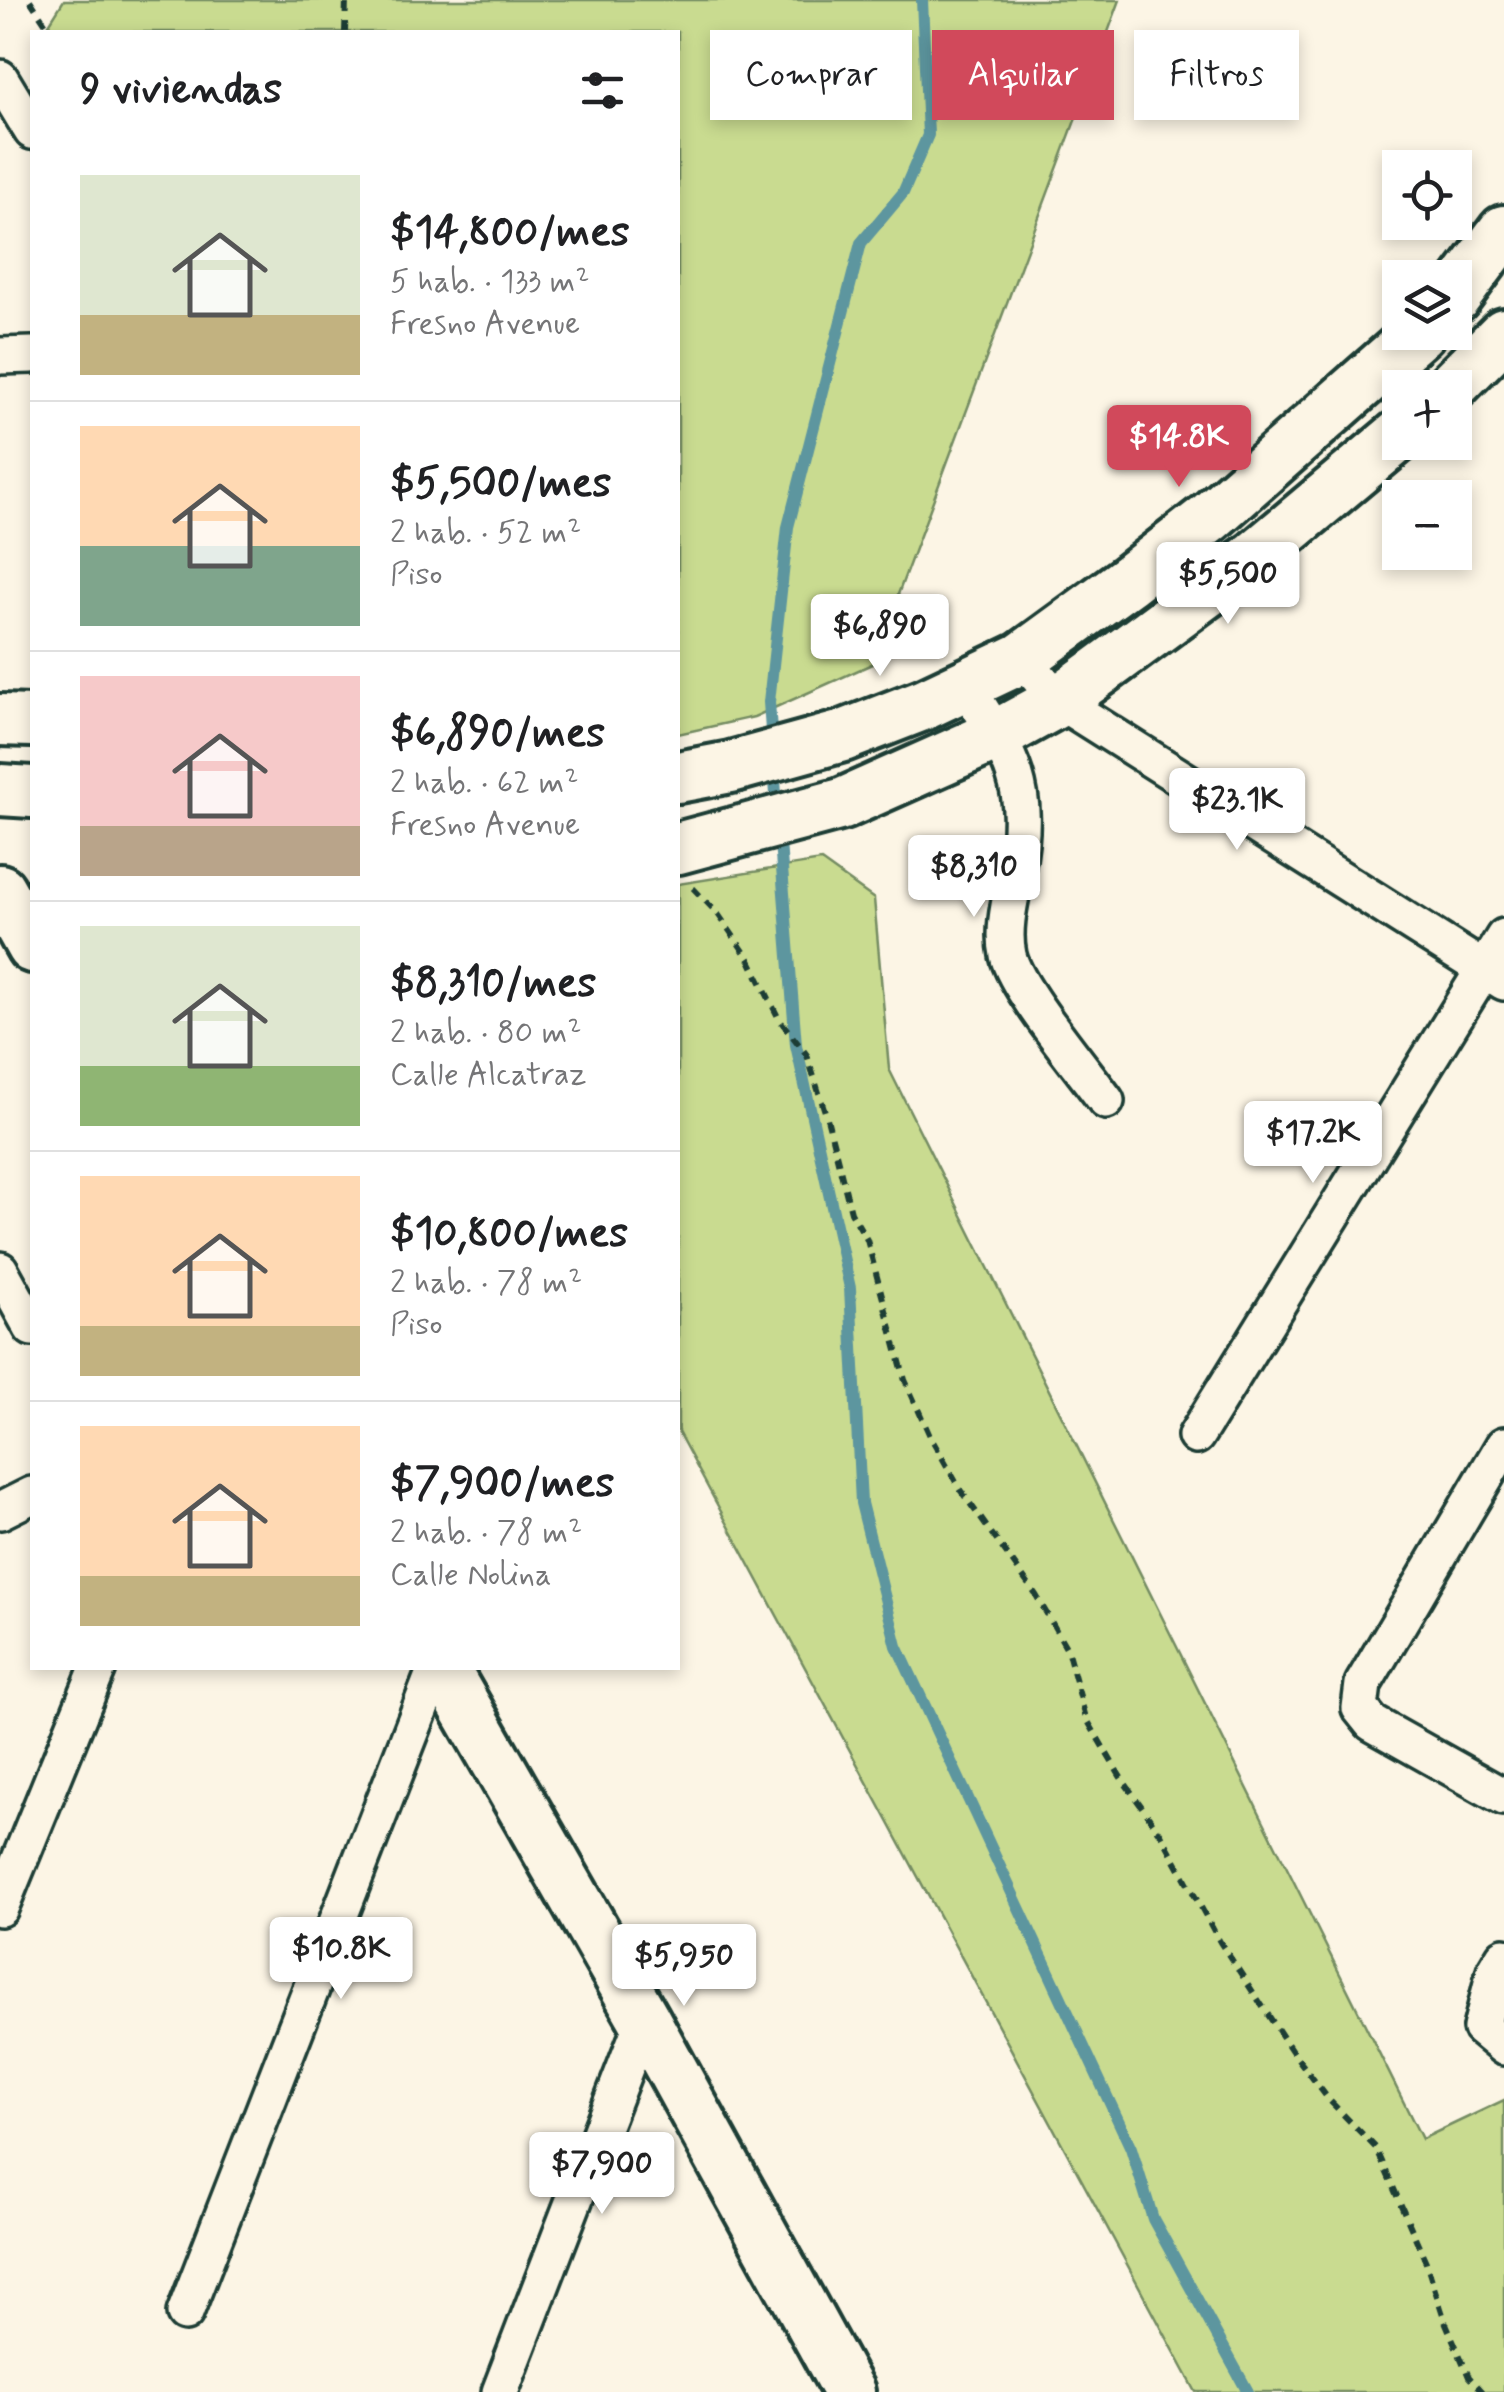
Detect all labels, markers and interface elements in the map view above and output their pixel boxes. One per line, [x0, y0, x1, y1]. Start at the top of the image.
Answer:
chip: Comprar [710, 30, 912, 120]
chip: Alquilar [932, 30, 1114, 120]
chip: Filtros [1134, 30, 1299, 120]
text: 9 viviendas [80, 63, 282, 118]
icon: filters [575, 63, 630, 118]
map controls [1382, 150, 1472, 570]
button: locate [1382, 150, 1472, 240]
text: $14,800/mes [390, 206, 629, 261]
icon: home [160, 215, 280, 335]
button: layers [1382, 260, 1472, 350]
text: 5 hab. · 133 m² [390, 261, 590, 303]
text: Fresno Avenue [390, 303, 580, 345]
button: + [1382, 370, 1472, 460]
pin: $14.8K [1098, 405, 1260, 490]
text: $14.8K [1129, 416, 1229, 458]
text: $5,500/mes [390, 457, 611, 512]
icon: home [160, 466, 280, 586]
button: − [1382, 480, 1472, 570]
text: 2 hab. · 52 m² [390, 512, 581, 554]
pin: $5,500 [1147, 542, 1309, 627]
text: $5,500 [1178, 553, 1278, 595]
text: Piso [390, 554, 443, 596]
pin: $6,890 [799, 594, 961, 679]
text: $6,890 [833, 605, 927, 647]
text: $6,890/mes [390, 707, 605, 762]
icon: home [160, 716, 280, 836]
text: 2 hab. · 62 m² [390, 762, 578, 804]
pin: $23.1K [1156, 768, 1318, 853]
text: $23.1K [1191, 779, 1283, 821]
text: Fresno Avenue [390, 804, 580, 846]
pin: $8,310 [893, 835, 1055, 920]
text: $8,310 [930, 846, 1018, 888]
text: $8,310/mes [390, 957, 596, 1012]
icon: home [160, 966, 280, 1086]
text: 2 hab. · 80 m² [390, 1012, 581, 1054]
text: Calle Alcatraz [390, 1054, 587, 1096]
pin: $17.2K [1232, 1101, 1394, 1186]
text: $17.2K [1266, 1112, 1360, 1154]
text: $10,800/mes [390, 1207, 628, 1262]
icon: home [160, 1216, 280, 1336]
text: 2 hab. · 78 m² [390, 1262, 582, 1304]
text: Piso [390, 1304, 443, 1346]
text: $7,900/mes [390, 1457, 614, 1512]
icon: home [160, 1466, 280, 1586]
text: 2 hab. · 78 m² [390, 1512, 582, 1554]
text: Calle Nolina [390, 1554, 551, 1596]
pin: $10.8K [260, 1917, 422, 2002]
pin: $5,950 [603, 1924, 765, 2009]
text: $10.8K [292, 1928, 390, 1970]
text: $5,950 [634, 1935, 734, 1977]
pin: $7,900 [521, 2132, 683, 2217]
text: $7,900 [551, 2143, 653, 2185]

